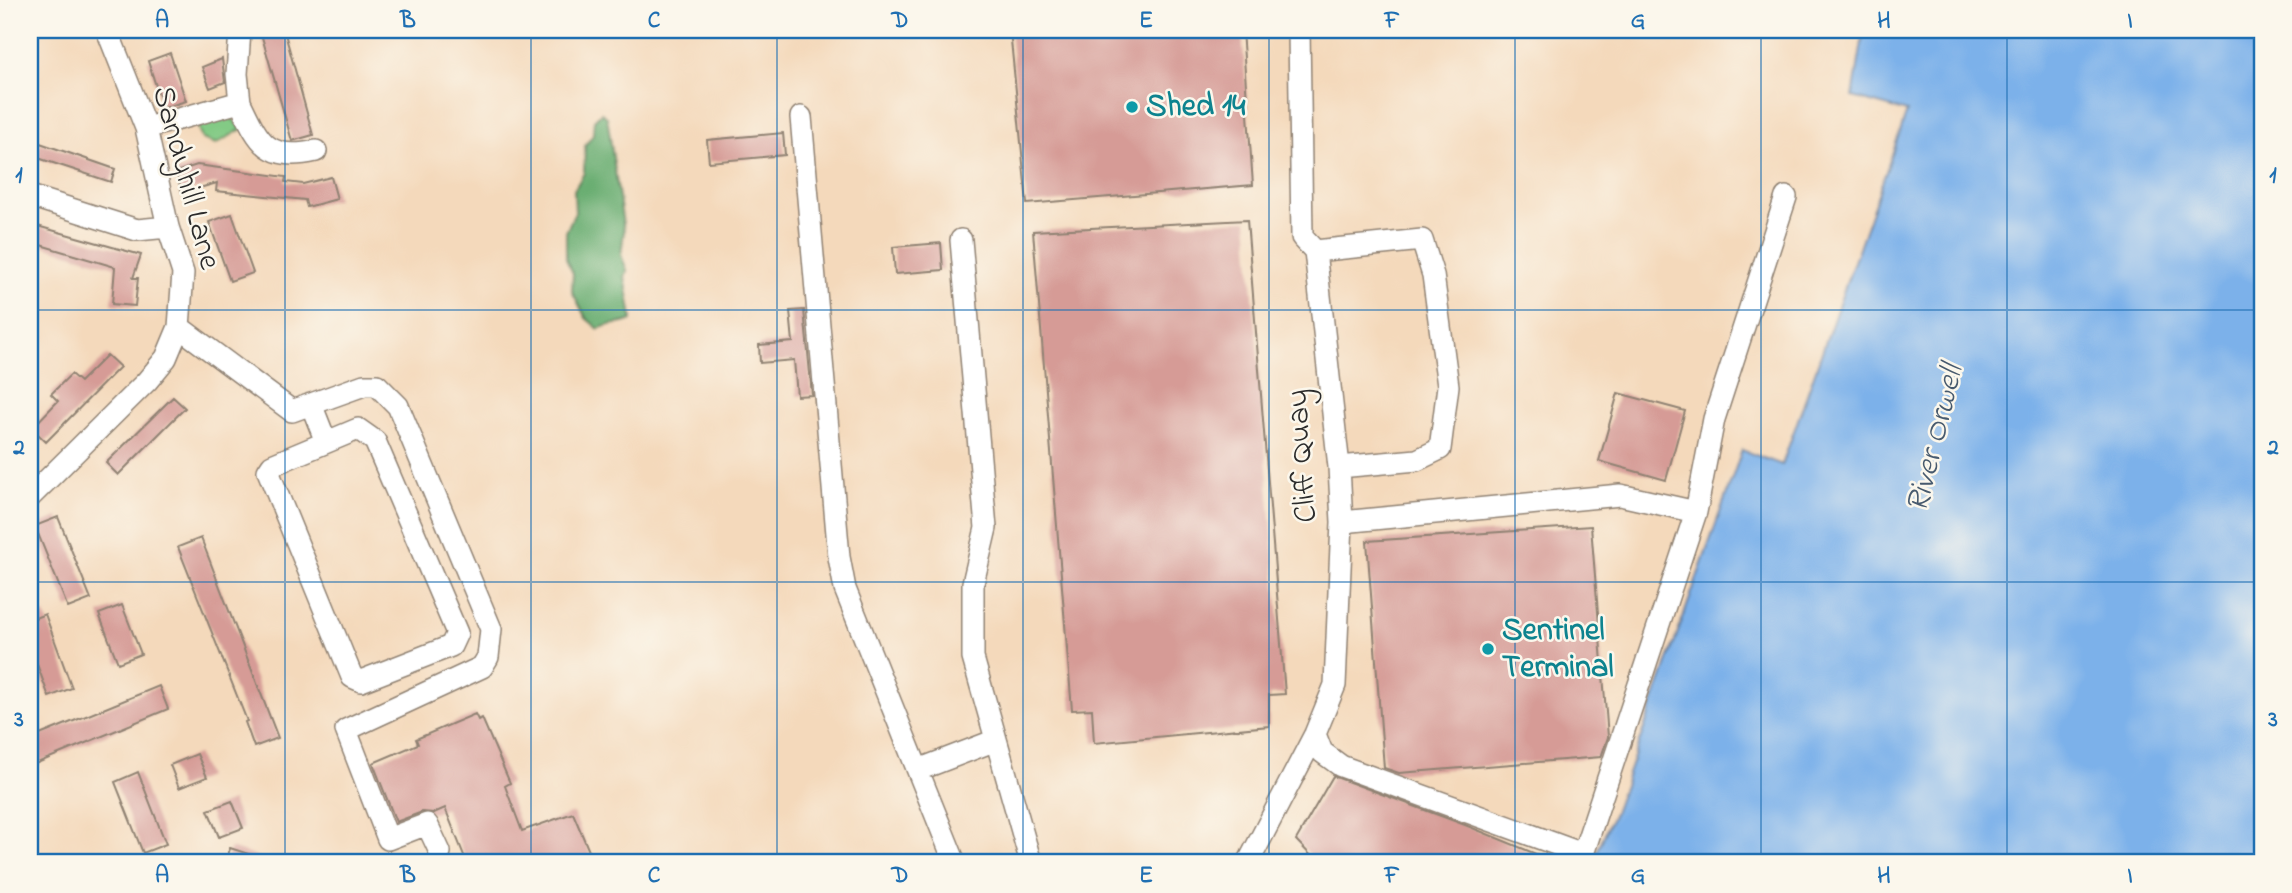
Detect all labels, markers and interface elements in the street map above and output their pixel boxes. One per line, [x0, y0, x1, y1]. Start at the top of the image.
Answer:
text: A [155, 5, 169, 38]
text: B [399, 5, 416, 38]
text: C [648, 5, 661, 38]
text: D [891, 5, 908, 38]
text: E [1139, 5, 1153, 38]
text: F [1384, 5, 1400, 38]
text: G [1631, 5, 1645, 38]
text: H [1877, 5, 1891, 38]
text: I [2127, 5, 2133, 38]
street label: Sandyhill Lane [138, 81, 232, 276]
place label: Shed 14 [1146, 84, 1246, 131]
marker: Shed 14 [1124, 99, 1140, 115]
text: 1 [15, 160, 23, 193]
text: 1 [2269, 160, 2277, 193]
water label: River Orwell [1894, 357, 1978, 518]
street label: Cliff Quay [1275, 388, 1331, 524]
text: 2 [12, 432, 25, 465]
text: 2 [2266, 432, 2279, 465]
place label: Sentinel Terminal [1502, 608, 1614, 692]
marker: Sentinel Terminal [1480, 641, 1496, 657]
text: 3 [13, 704, 24, 737]
text: 3 [2267, 704, 2278, 737]
text: A [155, 860, 169, 893]
text: B [399, 860, 416, 893]
text: C [648, 860, 661, 893]
text: D [891, 860, 908, 893]
text: E [1139, 860, 1153, 893]
text: F [1384, 860, 1400, 893]
text: G [1631, 860, 1645, 893]
text: H [1877, 860, 1891, 893]
text: I [2127, 860, 2133, 893]

